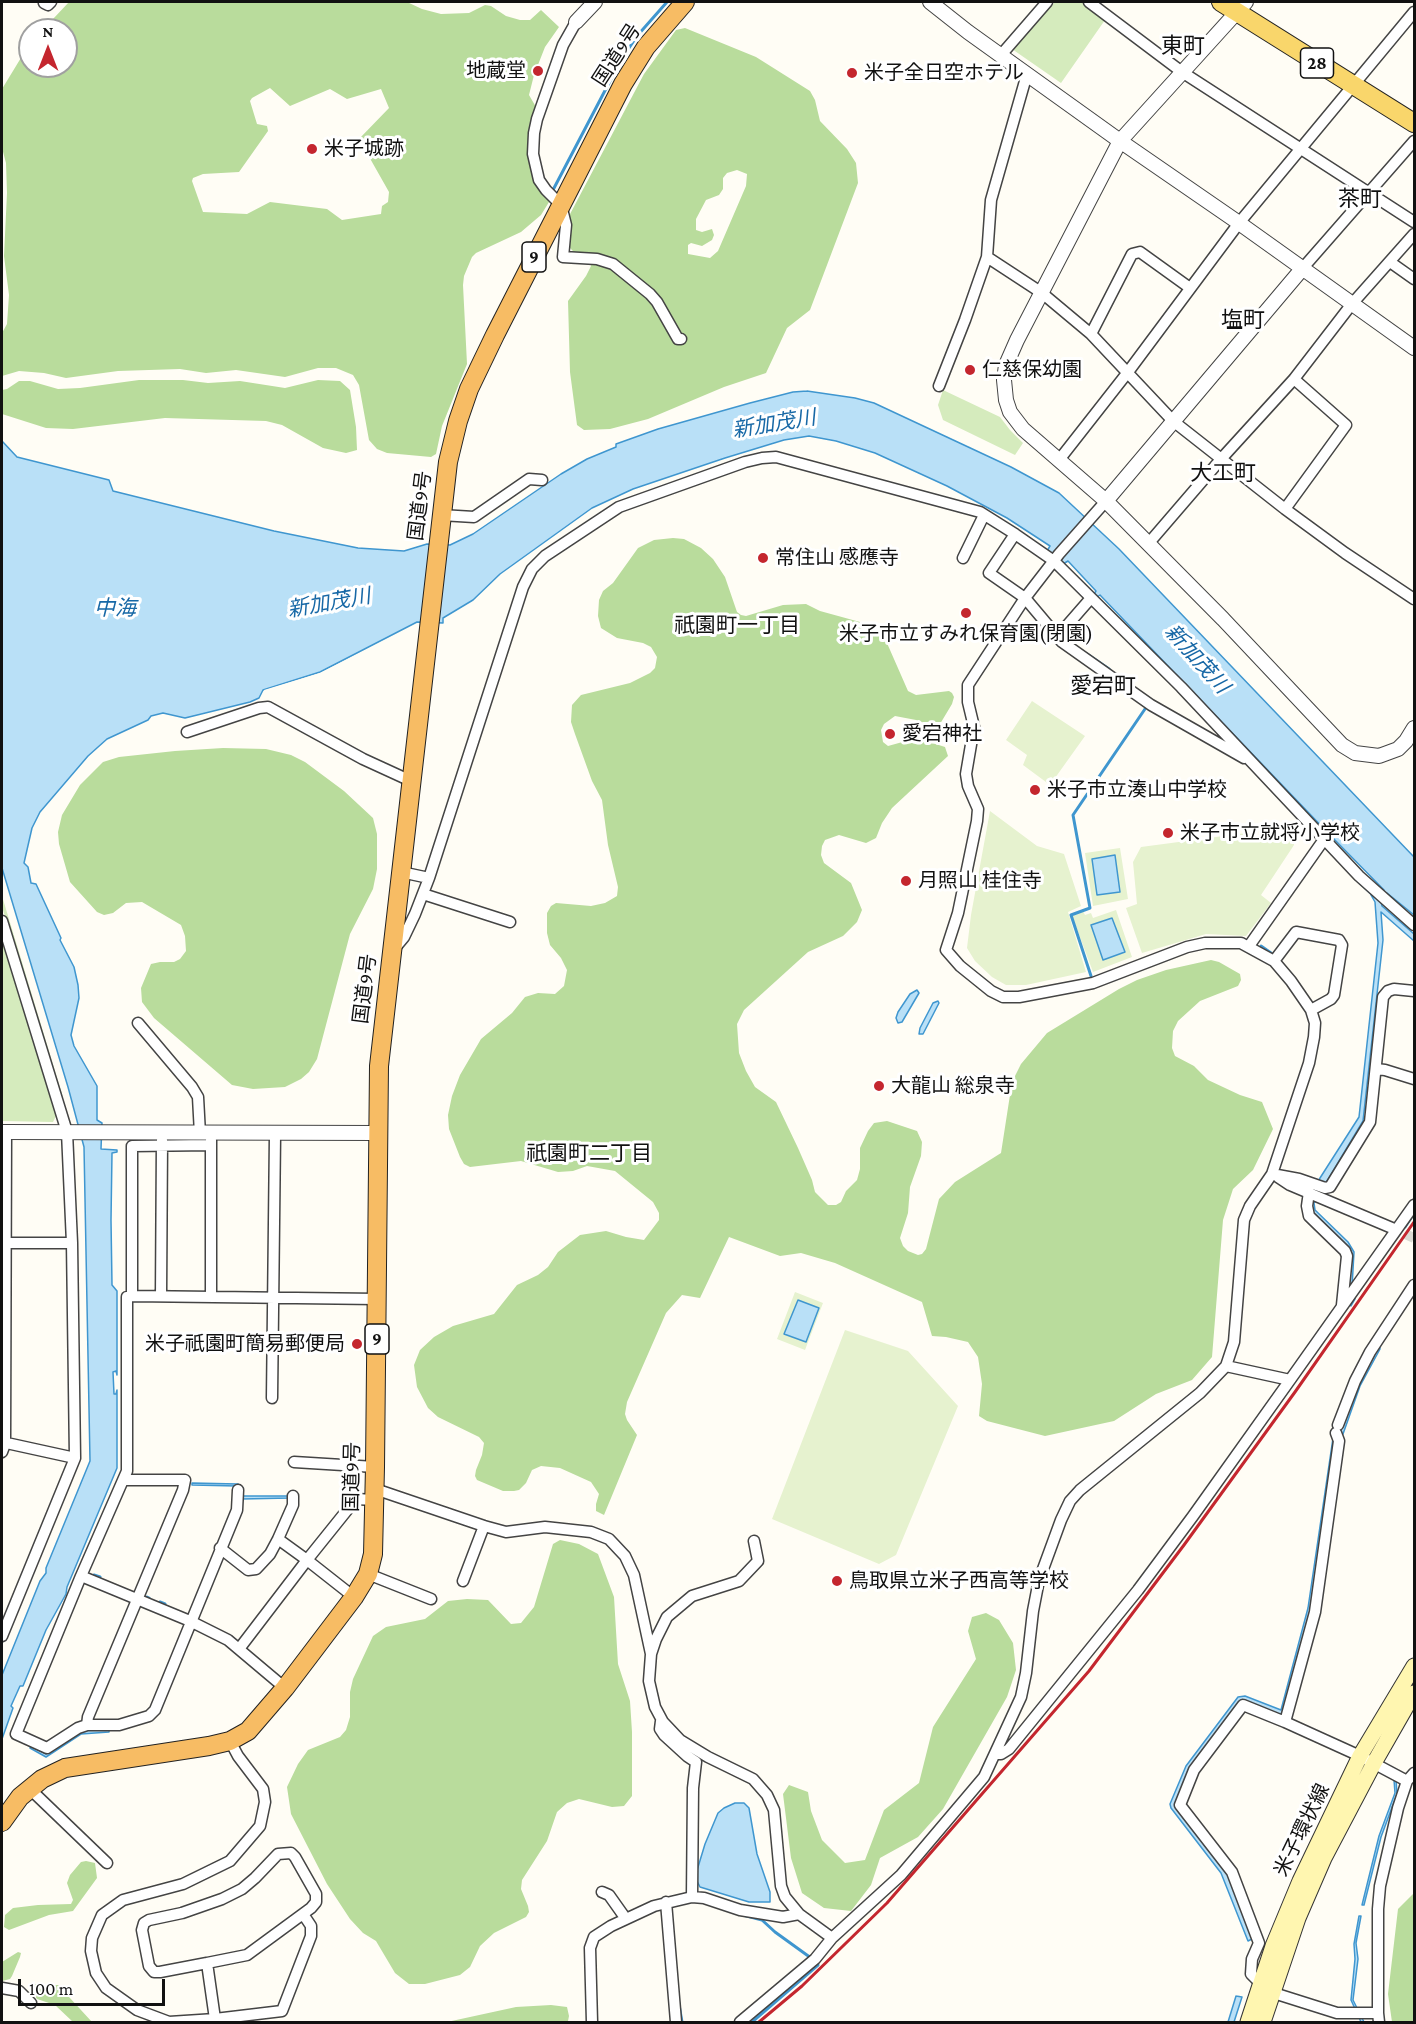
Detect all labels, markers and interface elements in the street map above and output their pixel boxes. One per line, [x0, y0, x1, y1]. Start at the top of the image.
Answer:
north arrow [18, 18, 78, 78]
street label: 国道9号 [588, 19, 646, 91]
text: N [43, 23, 53, 40]
district label: 東町 [1161, 33, 1205, 59]
road number: 28 [1300, 48, 1334, 78]
place label: 地蔵堂 [466, 59, 526, 83]
place label: 米子全日空ホテル [864, 61, 1024, 85]
marker: 地蔵堂 [531, 64, 545, 78]
marker: 米子全日空ホテル [845, 66, 859, 80]
place label: 米子城跡 [324, 137, 404, 161]
marker: 米子城跡 [305, 142, 319, 156]
district label: 茶町 [1338, 186, 1382, 212]
road number: 9 [522, 242, 546, 272]
district label: 塩町 [1221, 307, 1265, 333]
place label: 仁慈保幼園 [982, 358, 1082, 382]
marker: 仁慈保幼園 [963, 363, 977, 377]
water label: 新加茂川 [731, 405, 817, 443]
district label: 大工町 [1190, 460, 1256, 486]
street label: 国道9号 [404, 470, 436, 542]
place label: 常住山 感應寺 [775, 546, 899, 570]
marker: 常住山 感應寺 [756, 551, 770, 565]
water label: 新加茂川 [285, 583, 373, 623]
water label: 中海 [94, 596, 136, 622]
marker: 米子市立すみれ保育園(閉園) [959, 606, 973, 620]
district label: 祇園町一丁目 [674, 613, 800, 639]
water label: 新加茂川 [1160, 619, 1234, 699]
place label: 米子市立すみれ保育園(閉園) [839, 622, 1093, 646]
district label: 愛宕町 [1070, 673, 1136, 699]
place label: 愛宕神社 [902, 722, 982, 746]
marker: 愛宕神社 [883, 727, 897, 741]
place label: 米子市立湊山中学校 [1047, 778, 1227, 802]
marker: 米子市立湊山中学校 [1028, 783, 1042, 797]
place label: 米子市立就将小学校 [1180, 821, 1360, 845]
marker: 米子市立就将小学校 [1161, 826, 1175, 840]
place label: 月照山 桂住寺 [918, 869, 1042, 893]
marker: 月照山 桂住寺 [899, 874, 913, 888]
street label: 国道9号 [349, 953, 381, 1025]
place label: 大龍山 総泉寺 [891, 1074, 1015, 1098]
marker: 大龍山 総泉寺 [872, 1079, 886, 1093]
district label: 祇園町二丁目 [526, 1141, 652, 1167]
road number: 9 [365, 1324, 389, 1354]
place label: 米子祇園町簡易郵便局 [145, 1332, 345, 1356]
marker: 米子祇園町簡易郵便局 [350, 1337, 364, 1351]
street label: 国道9号 [339, 1442, 365, 1512]
place label: 鳥取県立米子西高等学校 [849, 1569, 1069, 1593]
marker: 鳥取県立米子西高等学校 [830, 1574, 844, 1588]
street label: 米子環状線 [1269, 1780, 1335, 1880]
scale bar [21, 1967, 168, 2005]
text: 100 m [29, 1979, 73, 1999]

